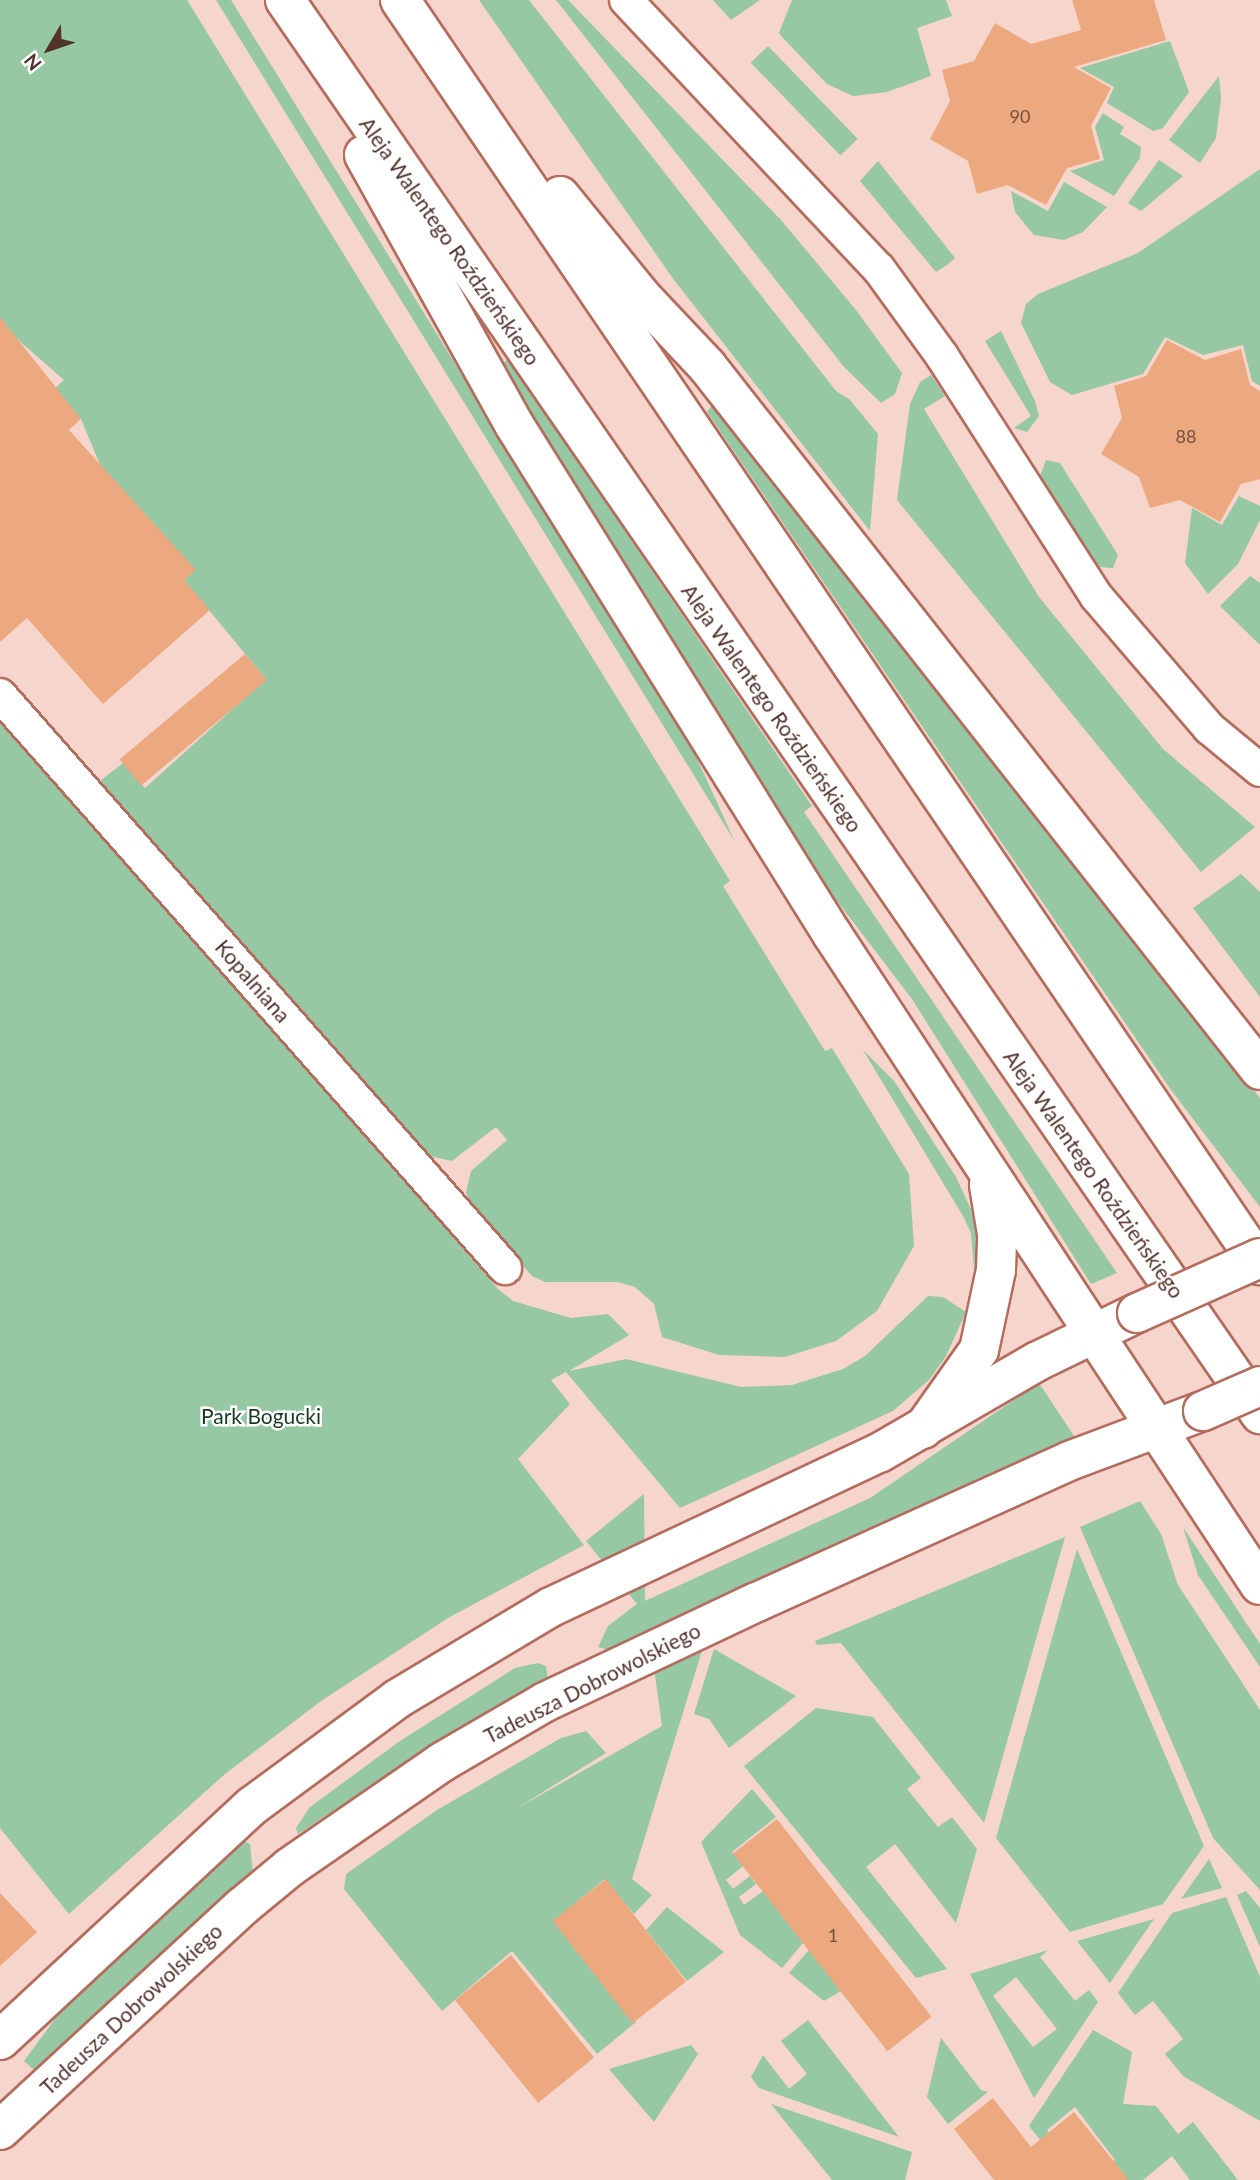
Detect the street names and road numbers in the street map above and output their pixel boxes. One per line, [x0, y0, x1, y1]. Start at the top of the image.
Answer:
street label: Aleja Walentego Roździeńskiego [354, 112, 546, 370]
street label: Aleja Walentego Roździeńskiego [676, 579, 868, 837]
street label: Kopalniana [210, 934, 296, 1028]
street label: Aleja Walentego Roździeńskiego [998, 1045, 1190, 1303]
street label: Tadeusza Dobrowolskiego [480, 1617, 704, 1749]
street label: Tadeusza Dobrowolskiego [35, 1918, 227, 2100]

